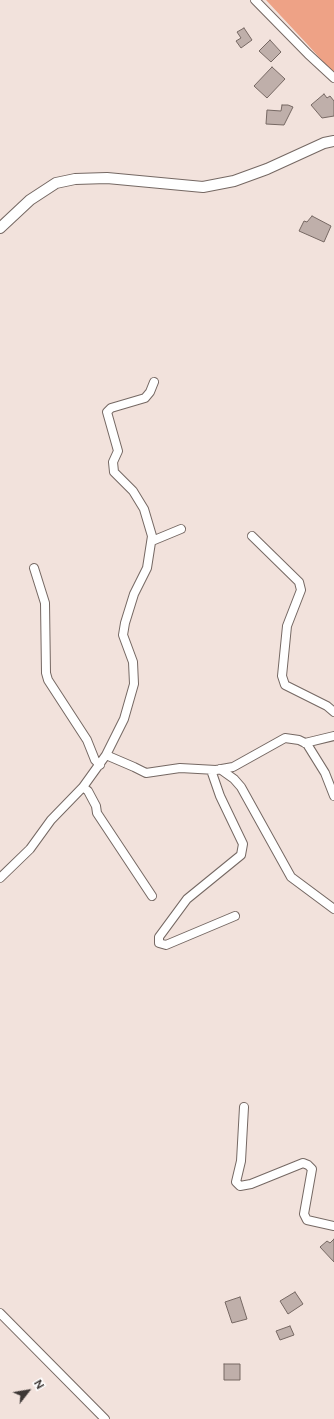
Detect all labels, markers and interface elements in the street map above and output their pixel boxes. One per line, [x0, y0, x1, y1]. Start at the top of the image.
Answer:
north arrow [8, 1371, 48, 1411]
text: N [31, 1378, 46, 1392]

